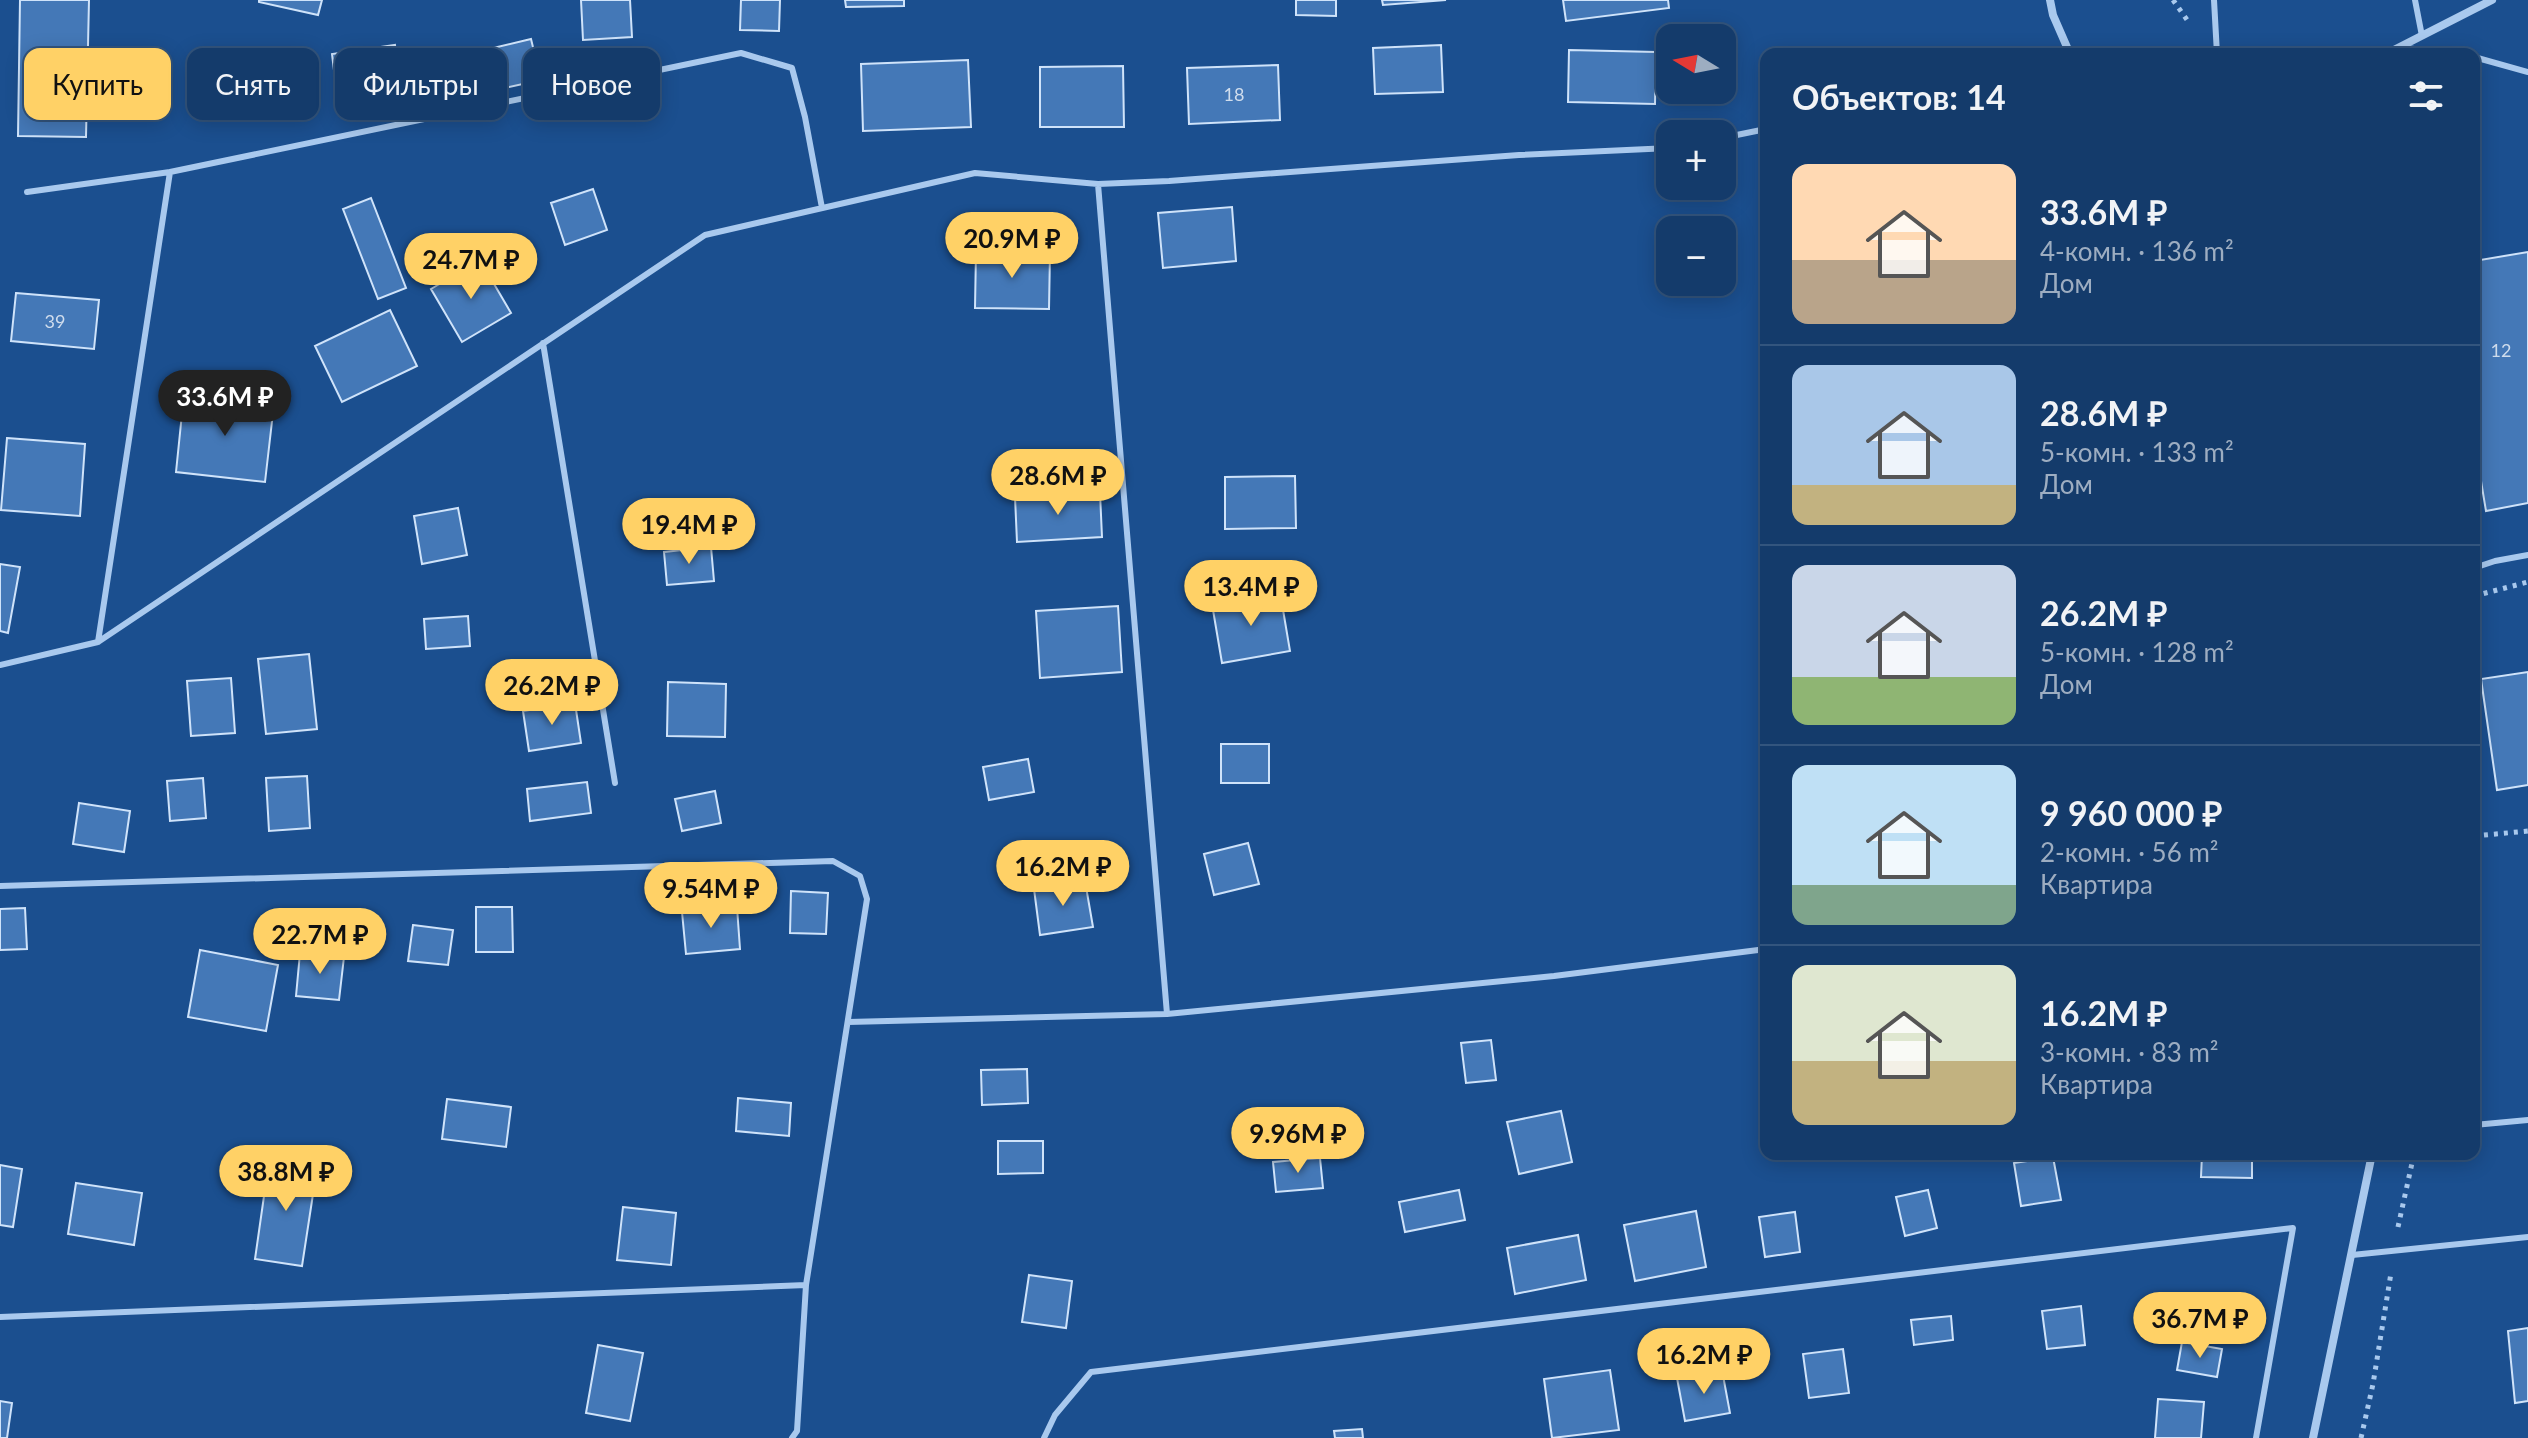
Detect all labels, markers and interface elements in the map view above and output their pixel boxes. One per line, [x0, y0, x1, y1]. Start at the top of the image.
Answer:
north arrow [1656, 24, 1736, 104]
map controls [1656, 24, 1736, 296]
chip: Купить [24, 48, 171, 120]
chip: Снять [187, 48, 319, 120]
chip: Фильтры [335, 48, 507, 120]
chip: Новое [523, 48, 660, 120]
icon: filters [2404, 74, 2448, 118]
text: Объектов: 14 [1792, 76, 2006, 117]
house number: 18 [1224, 83, 1244, 105]
button: + [1656, 120, 1736, 200]
text: 33.6M ₽ [2040, 191, 2167, 232]
icon: home [1856, 196, 1952, 292]
pin: 20.9M ₽ [938, 212, 1086, 280]
button: − [1656, 216, 1736, 296]
text: 20.9M ₽ [963, 222, 1061, 254]
pin: 24.7M ₽ [397, 233, 545, 301]
text: 4-комн. · 136 m² [2040, 235, 2234, 267]
text: 24.7M ₽ [422, 243, 520, 275]
text: Дом [2040, 267, 2093, 299]
house number: 39 [45, 310, 65, 332]
house number: 12 [2491, 339, 2511, 361]
pin: 33.6M ₽ [151, 370, 299, 438]
text: 33.6M ₽ [176, 380, 274, 412]
text: 28.6M ₽ [2040, 392, 2167, 433]
icon: home [1856, 397, 1952, 493]
text: 5-комн. · 133 m² [2040, 436, 2234, 468]
pin: 28.6M ₽ [984, 449, 1132, 517]
text: 28.6M ₽ [1009, 459, 1107, 491]
text: Дом [2040, 468, 2093, 500]
pin: 19.4M ₽ [615, 498, 763, 566]
text: 19.4M ₽ [640, 508, 738, 540]
pin: 13.4M ₽ [1177, 560, 1325, 628]
text: 13.4M ₽ [1202, 570, 1300, 602]
text: 26.2M ₽ [2040, 592, 2167, 633]
icon: home [1856, 597, 1952, 693]
text: 5-комн. · 128 m² [2040, 636, 2234, 668]
pin: 26.2M ₽ [478, 659, 626, 727]
text: Дом [2040, 668, 2093, 700]
text: 26.2M ₽ [503, 669, 601, 701]
text: 9 960 000 ₽ [2040, 792, 2223, 833]
icon: home [1856, 797, 1952, 893]
text: 2-комн. · 56 m² [2040, 836, 2219, 868]
pin: 16.2M ₽ [989, 840, 1137, 908]
text: 16.2M ₽ [1014, 850, 1112, 882]
pin: 9.54M ₽ [637, 862, 785, 930]
text: Квартира [2040, 868, 2153, 900]
text: 9.54M ₽ [662, 872, 760, 904]
pin: 22.7M ₽ [246, 908, 394, 976]
text: 22.7M ₽ [271, 918, 369, 950]
text: 16.2M ₽ [2040, 992, 2167, 1033]
icon: home [1856, 997, 1952, 1093]
text: 3-комн. · 83 m² [2040, 1036, 2219, 1068]
text: Квартира [2040, 1068, 2153, 1100]
pin: 9.96M ₽ [1224, 1107, 1372, 1175]
text: 9.96M ₽ [1249, 1117, 1347, 1149]
pin: 38.8M ₽ [212, 1145, 360, 1213]
text: 38.8M ₽ [237, 1155, 335, 1187]
pin: 36.7M ₽ [2126, 1292, 2274, 1360]
text: 36.7M ₽ [2151, 1302, 2249, 1334]
pin: 16.2M ₽ [1630, 1328, 1778, 1396]
text: 16.2M ₽ [1655, 1338, 1753, 1370]

